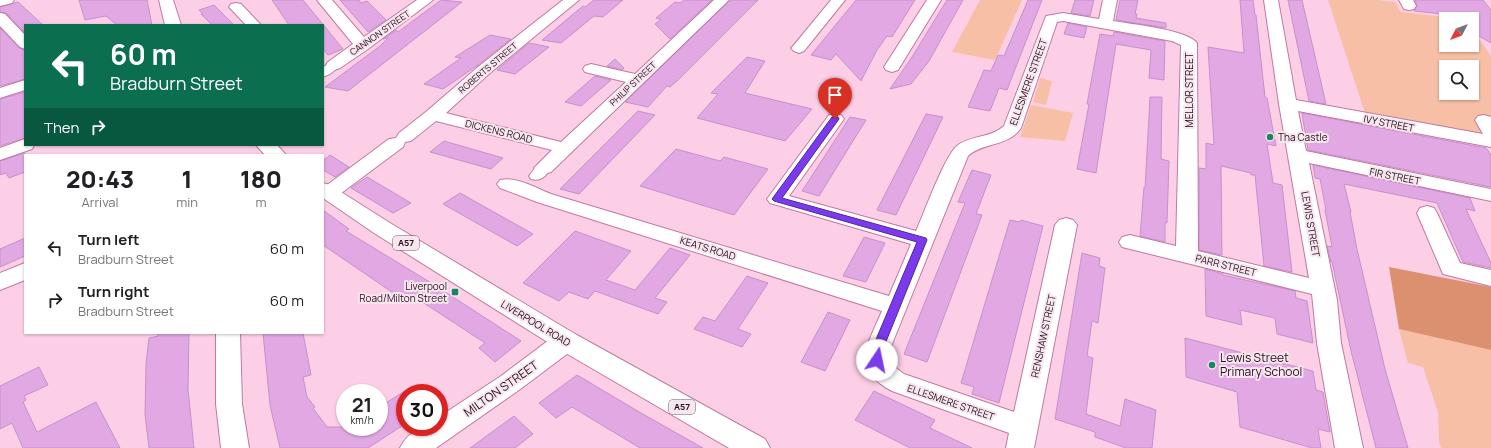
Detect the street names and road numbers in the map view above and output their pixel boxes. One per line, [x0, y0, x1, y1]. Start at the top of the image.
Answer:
street label: CANNON STREET [347, 7, 413, 58]
street label: ELLESMERE STREET [1006, 37, 1050, 127]
street label: ROBERTS STREET [455, 39, 520, 96]
street label: MELLOR STREET [1182, 52, 1196, 128]
street label: PHILIP STREET [606, 58, 659, 109]
street label: IVY STREET [1362, 111, 1416, 135]
street label: DICKENS ROAD [464, 116, 535, 146]
street label: FIR STREET [1368, 164, 1422, 188]
street label: LEWIS STREET [1298, 190, 1324, 258]
street label: KEATS ROAD [678, 233, 738, 263]
road number: A57 [393, 236, 419, 250]
street label: PARR STREET [1194, 251, 1258, 279]
street label: RENSHAW STREET [1027, 293, 1059, 379]
street label: LIVERPOOL ROAD [499, 297, 574, 349]
street label: MILTON STREET [460, 356, 542, 421]
street label: ELLESMERE STREET [906, 380, 997, 424]
road number: A57 [669, 400, 695, 414]

